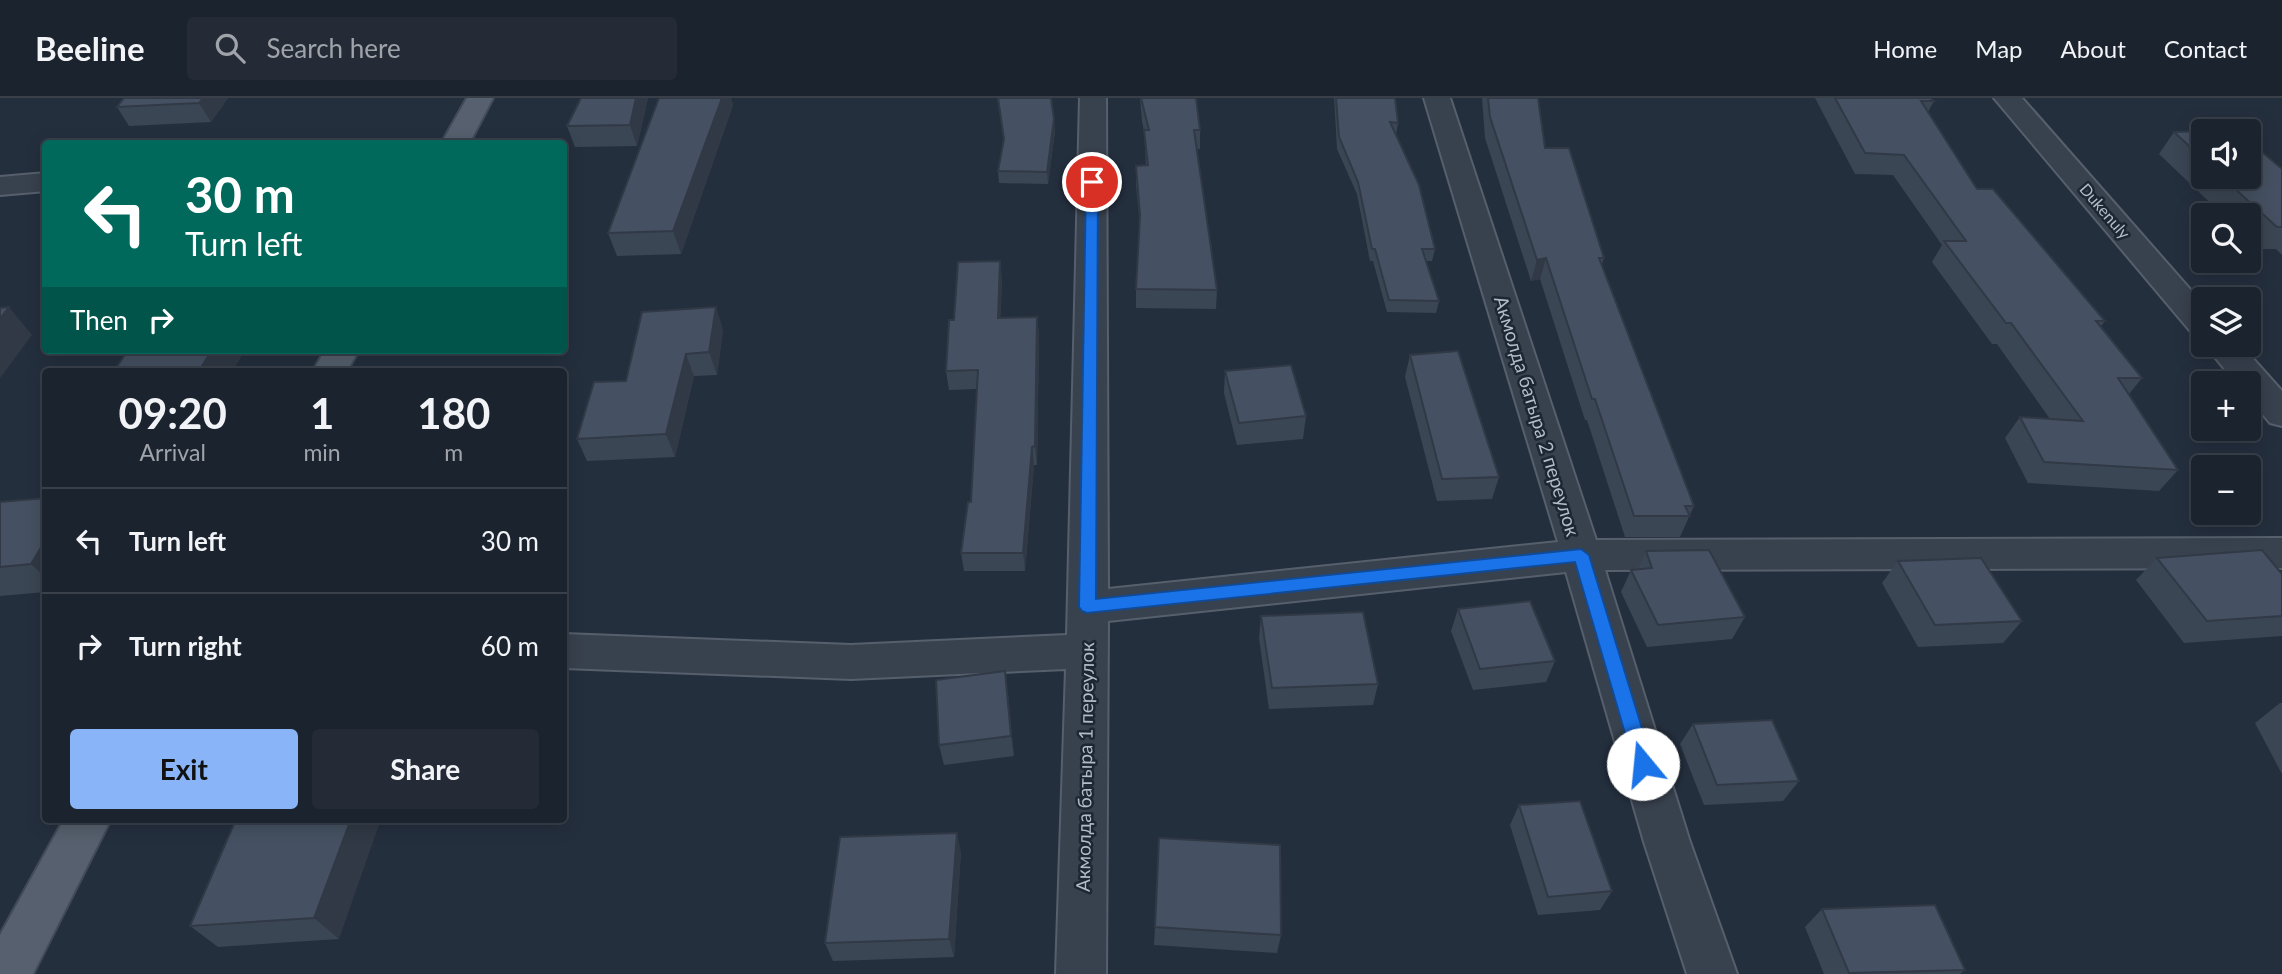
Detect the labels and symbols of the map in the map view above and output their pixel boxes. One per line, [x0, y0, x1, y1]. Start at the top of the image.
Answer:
pin [1062, 152, 1122, 212]
street label: Dukenuly [2076, 179, 2135, 243]
street label: Акмолда батыра 2 переулок [1490, 293, 1585, 539]
street label: Акмолда батыра 1 переулок [1071, 642, 1098, 892]
position arrow [1606, 727, 1680, 801]

